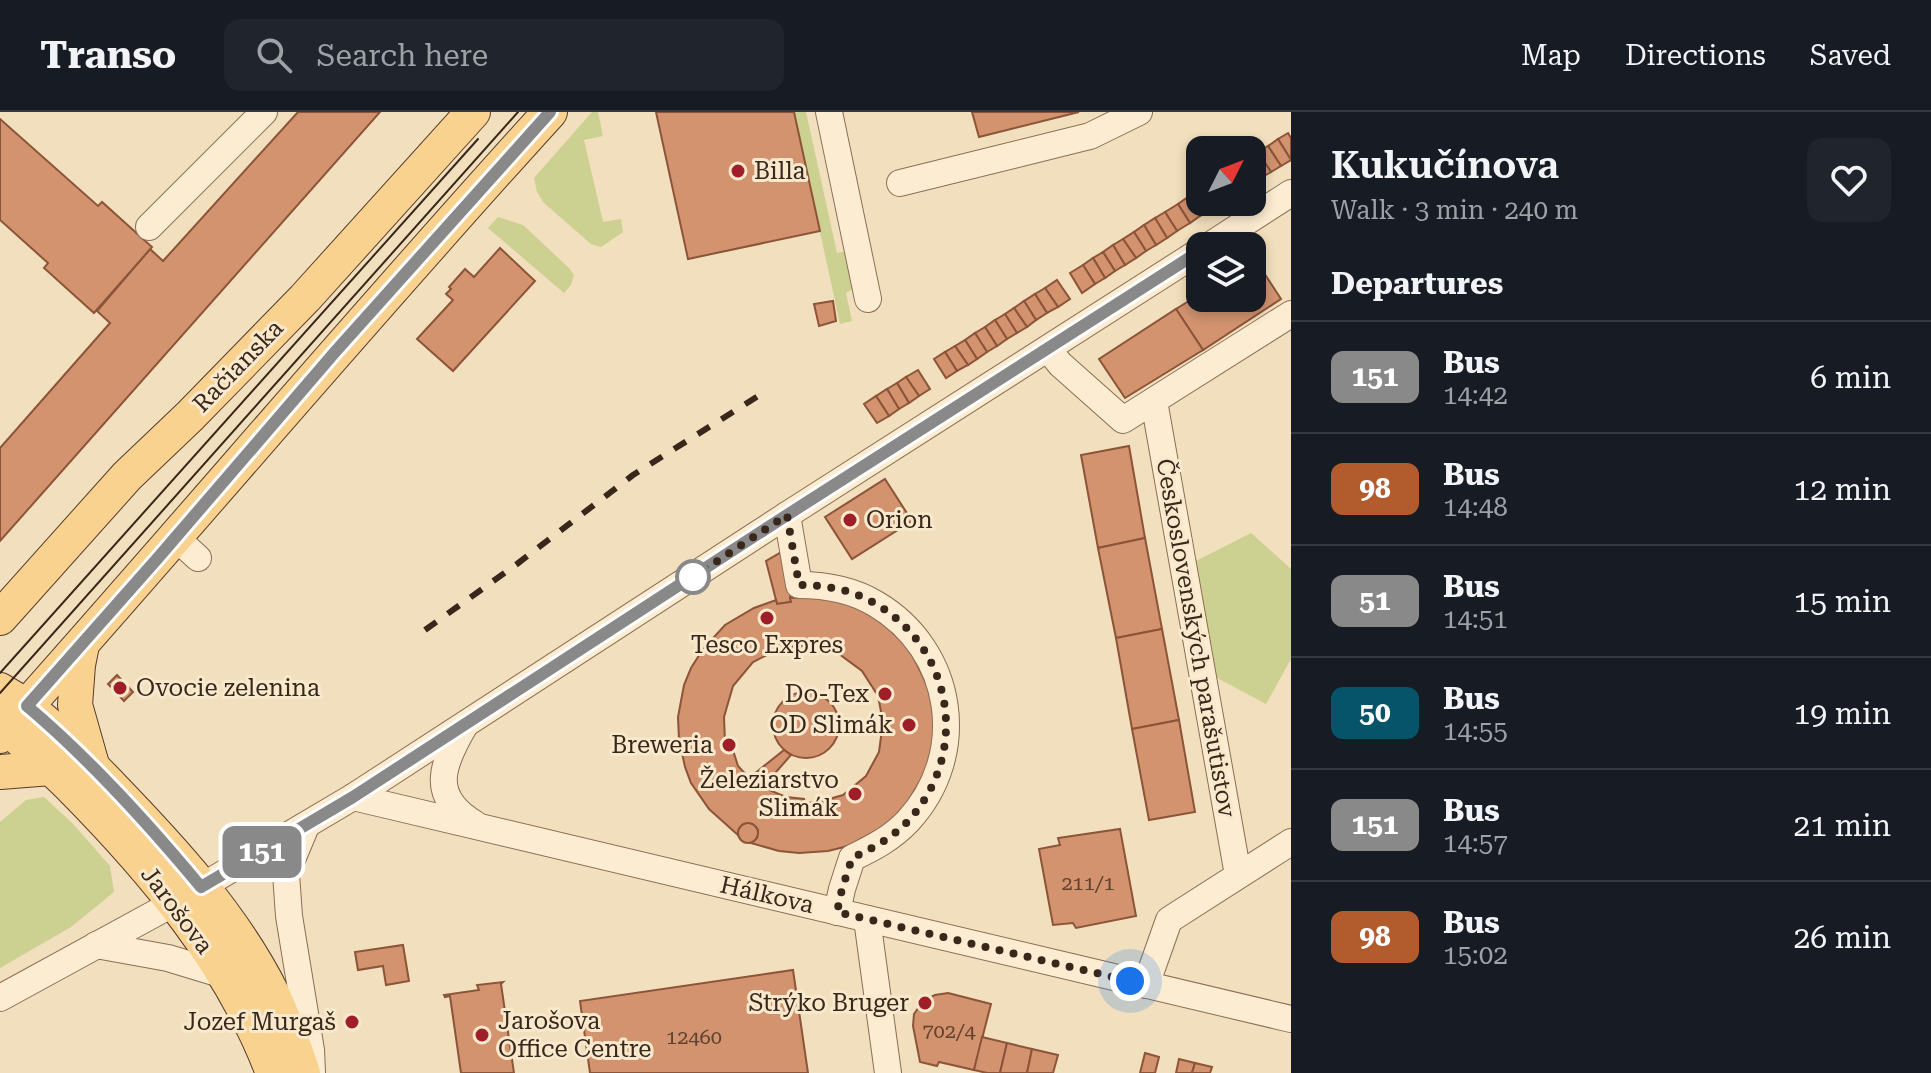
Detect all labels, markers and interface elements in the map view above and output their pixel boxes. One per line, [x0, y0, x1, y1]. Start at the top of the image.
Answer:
search box [224, 19, 784, 91]
text: Transo [40, 33, 176, 77]
icon: search [252, 33, 296, 77]
text: Search here [316, 38, 488, 73]
text: Map [1521, 39, 1581, 72]
text: Directions [1625, 39, 1766, 72]
text: Saved [1810, 39, 1891, 72]
north arrow [1186, 136, 1266, 216]
map controls [1186, 136, 1266, 312]
button: heart [1807, 138, 1891, 222]
text: Kukučínova [1331, 143, 1559, 187]
place label: Billa [754, 157, 806, 185]
marker: Billa [729, 162, 747, 180]
text: Walk · 3 min · 240 m [1331, 195, 1578, 225]
button: layers [1186, 232, 1266, 312]
text: Departures [1331, 266, 1503, 301]
street label: Račianska [187, 314, 289, 418]
text: Bus [1443, 345, 1500, 380]
text: 151 [1351, 360, 1399, 393]
text: 6 min [1810, 360, 1891, 395]
text: 14:42 [1443, 380, 1508, 410]
street label: Československých parašutistov [1151, 456, 1242, 820]
text: Bus [1443, 457, 1500, 492]
text: 98 [1359, 472, 1391, 505]
text: 12 min [1794, 472, 1891, 507]
text: 14:48 [1443, 492, 1508, 522]
place label: Orion [866, 506, 933, 534]
marker: Orion [841, 511, 859, 529]
unlabelled marker [676, 560, 710, 594]
text: Bus [1443, 569, 1500, 604]
text: 51 [1359, 584, 1391, 617]
text: 15 min [1794, 584, 1891, 619]
text: 14:51 [1443, 604, 1508, 634]
marker: Tesco Expres [758, 609, 776, 627]
place label: Tesco Expres [691, 631, 843, 659]
place label: Ovocie zelenina [136, 674, 320, 702]
marker: Ovocie zelenina [111, 679, 129, 697]
place label: Do-Tex [785, 680, 869, 708]
text: Bus [1443, 681, 1500, 716]
marker: Do-Tex [876, 685, 894, 703]
text: 50 [1359, 696, 1391, 729]
text: 19 min [1794, 696, 1891, 731]
place label: OD Slimák [769, 711, 893, 739]
marker: OD Slimák [900, 716, 918, 734]
text: 14:55 [1443, 716, 1508, 746]
place label: Breweria [611, 731, 713, 759]
marker: Breweria [720, 736, 738, 754]
place label: Železiarstvo Slimák [700, 765, 839, 822]
marker: Železiarstvo Slimák [846, 785, 864, 803]
text: Bus [1443, 793, 1500, 828]
text: 151 [1351, 808, 1399, 841]
text: 21 min [1794, 808, 1891, 843]
line badge: 151 [216, 826, 308, 878]
text: 14:57 [1443, 828, 1508, 858]
text: 151 [238, 835, 286, 868]
street label: Jarošova [135, 861, 219, 959]
street label: Hálkova [717, 871, 817, 919]
house number: 211/1 [1061, 871, 1115, 895]
text: Bus [1443, 905, 1500, 940]
text: 98 [1359, 920, 1391, 953]
text: 26 min [1794, 920, 1891, 955]
text: 15:02 [1443, 940, 1508, 970]
your location [1110, 961, 1150, 1001]
place label: Strýko Bruger [748, 989, 909, 1017]
marker: Strýko Bruger [916, 994, 934, 1012]
place label: Jarošova Office Centre [498, 1007, 652, 1063]
place label: Jozef Murgaš [183, 1008, 336, 1036]
marker: Jozef Murgaš [343, 1013, 361, 1031]
house number: 702/4 [922, 1019, 976, 1043]
house number: 12460 [666, 1025, 722, 1049]
marker: Jarošova Office Centre [473, 1026, 491, 1044]

